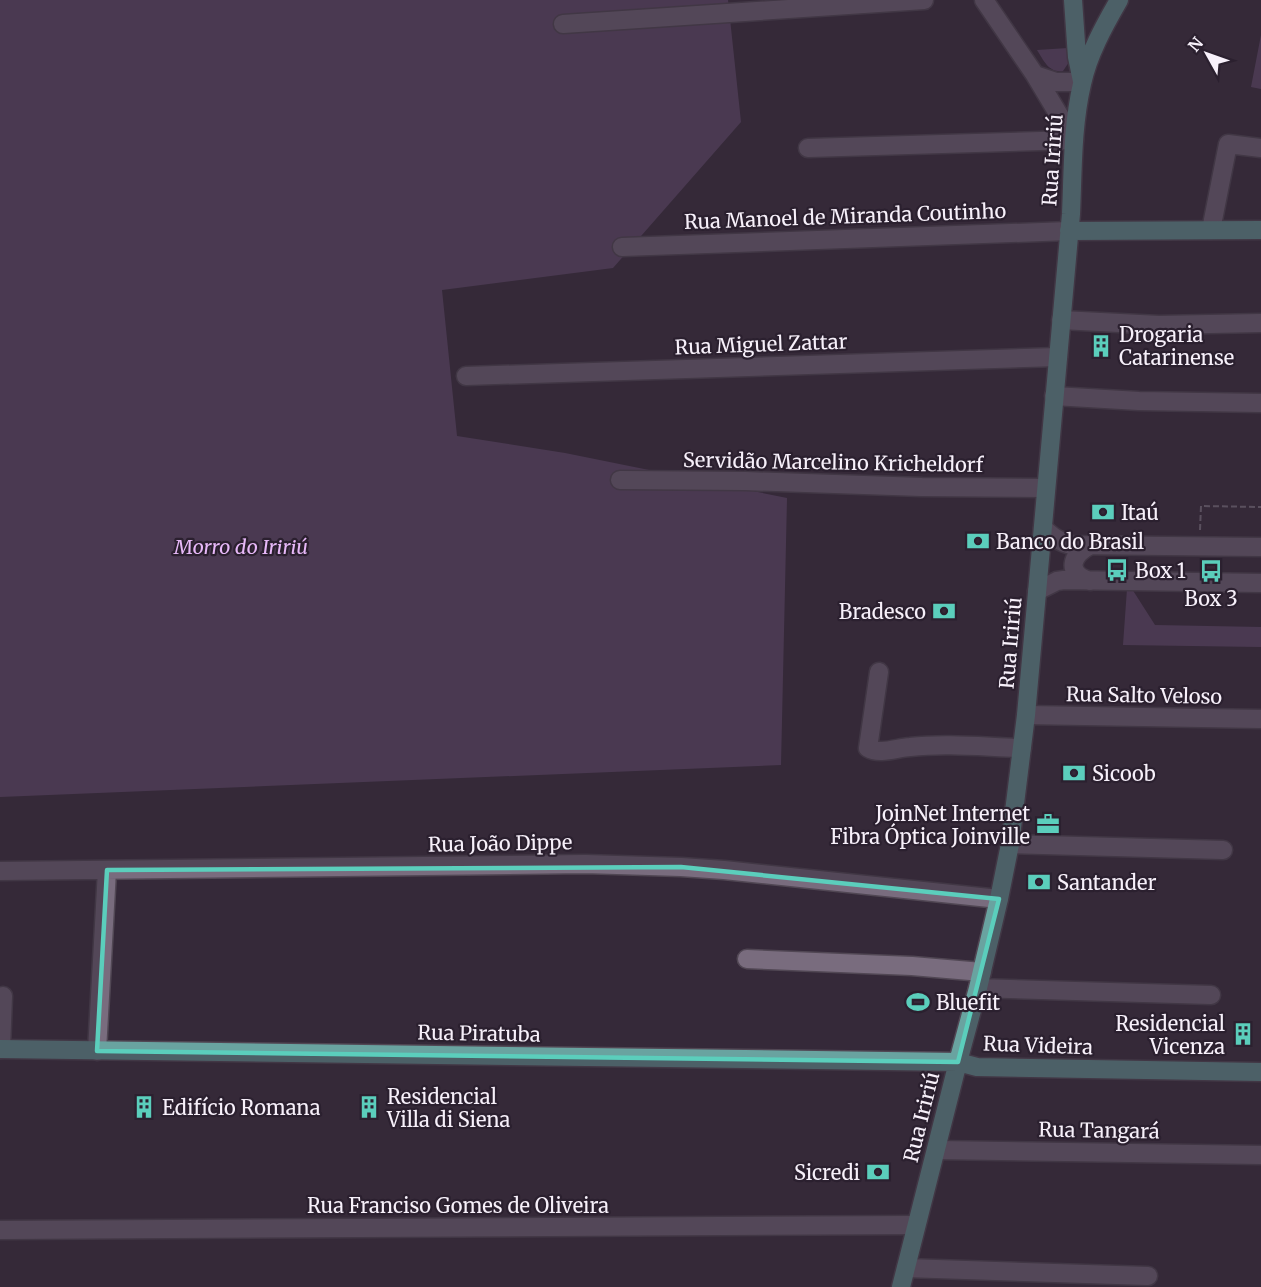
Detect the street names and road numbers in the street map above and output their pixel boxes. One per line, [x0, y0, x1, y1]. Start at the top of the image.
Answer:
street label: Rua Iririú [1036, 113, 1068, 207]
street label: Rua Manoel de Miranda Coutinho [683, 198, 1007, 234]
street label: Rua Miguel Zattar [674, 328, 848, 360]
street label: Servidão Marcelino Kricheldorf [683, 447, 985, 477]
street label: Rua Iririú [994, 596, 1026, 690]
street label: Rua Salto Veloso [1066, 681, 1223, 709]
street label: Rua João Dippe [428, 829, 572, 857]
street label: Rua Piratuba [417, 1019, 541, 1047]
street label: Rua Videira [983, 1031, 1094, 1059]
street label: Rua Iririú [898, 1069, 944, 1165]
street label: Rua Tangará [1038, 1116, 1160, 1144]
street label: Rua Franciso Gomes de Oliveira [307, 1193, 609, 1218]

